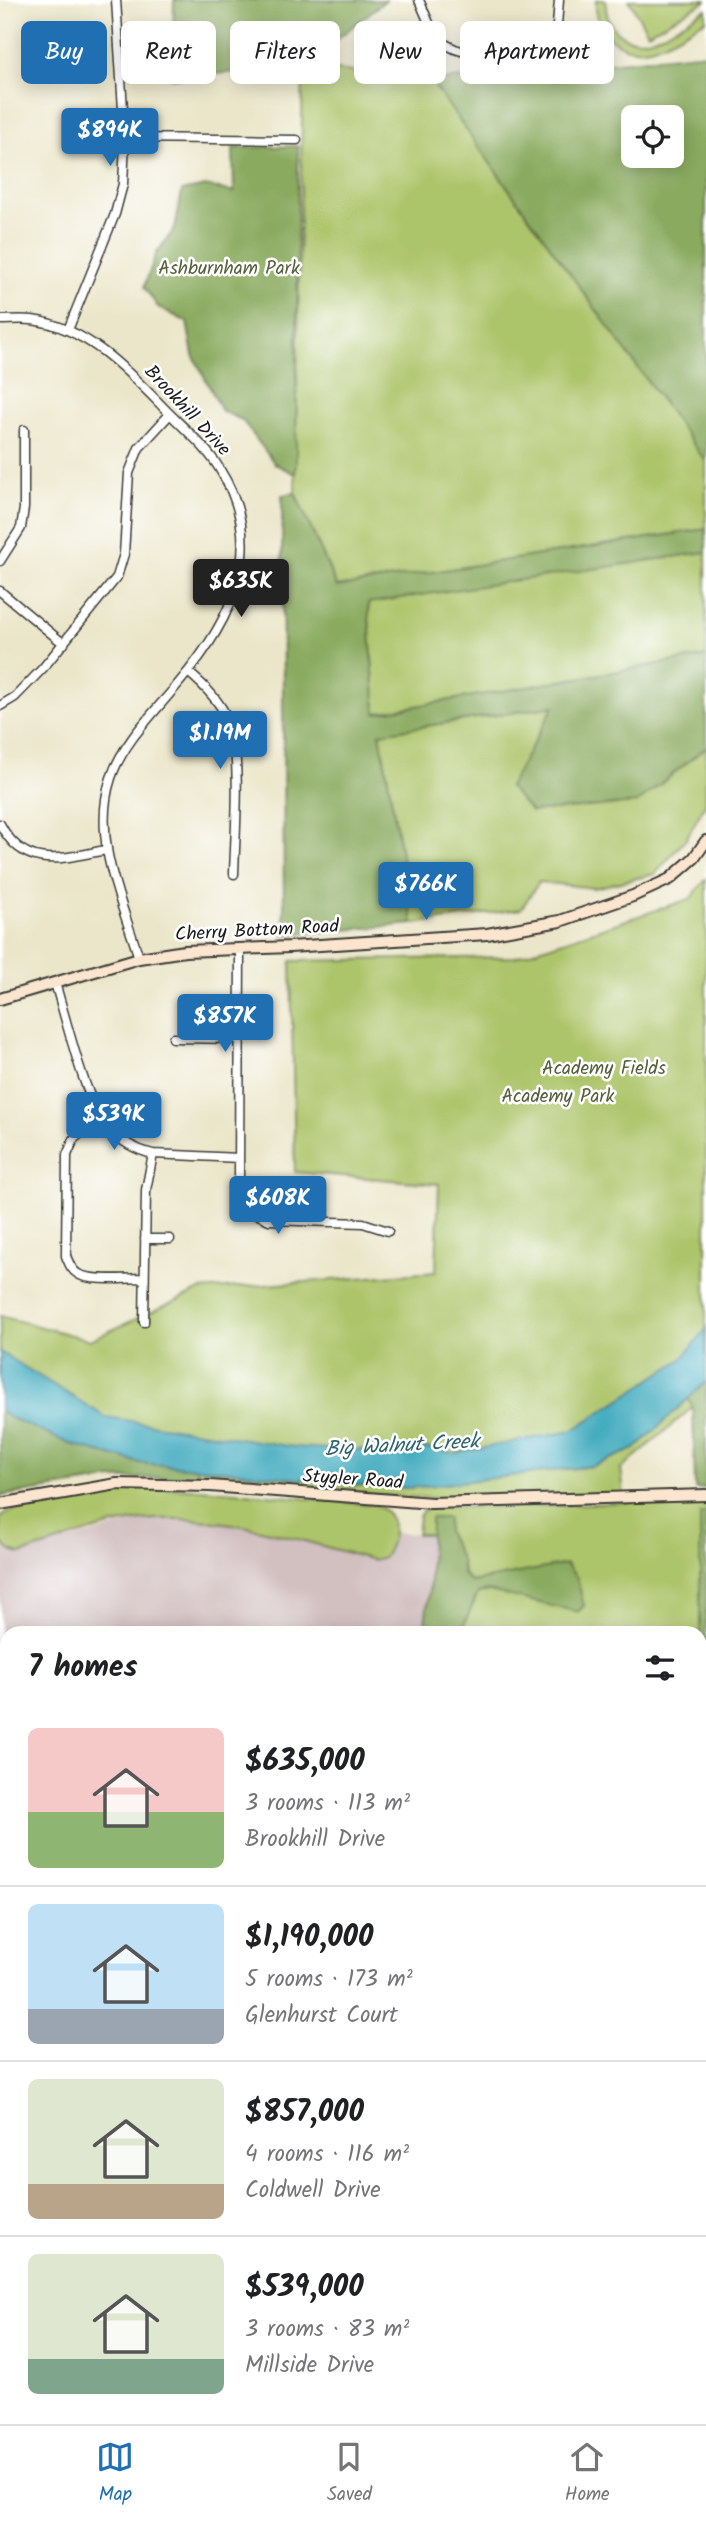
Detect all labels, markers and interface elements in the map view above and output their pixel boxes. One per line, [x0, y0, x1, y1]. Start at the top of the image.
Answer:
chip: Buy [21, 21, 107, 84]
chip: Rent [121, 21, 216, 84]
chip: Filters [230, 21, 340, 84]
chip: New [354, 21, 446, 84]
chip: Apartment [460, 21, 614, 84]
map controls [621, 105, 684, 168]
button: locate [621, 105, 684, 168]
pin: $894K [61, 108, 159, 168]
text: $894K [77, 113, 143, 149]
park label: Ashburnham Park [158, 254, 300, 284]
street label: Brookhill Drive [137, 358, 238, 464]
pin: $635K [192, 560, 290, 619]
text: $635K [209, 564, 273, 600]
pin: $1.19M [163, 712, 277, 771]
text: $1.19M [189, 716, 251, 752]
pin: $766K [377, 862, 475, 922]
text: $766K [394, 867, 458, 903]
street label: Cherry Bottom Road [174, 912, 340, 950]
pin: $857K [176, 995, 274, 1054]
text: $857K [193, 999, 257, 1035]
park label: Academy Fields [542, 1054, 666, 1084]
park label: Academy Park [501, 1082, 615, 1112]
pin: $539K [65, 1092, 163, 1152]
text: $539K [82, 1097, 146, 1133]
pin: $608K [229, 1176, 327, 1236]
text: $608K [245, 1181, 311, 1217]
water label: Big Walnut Creek [324, 1425, 483, 1467]
street label: Stygler Road [302, 1462, 405, 1499]
text: 7 homes [28, 1644, 138, 1692]
icon: filters [641, 1649, 679, 1687]
text: $635,000 [245, 1738, 365, 1786]
icon: home [84, 1756, 168, 1840]
text: 3 rooms · 113 m² [245, 1786, 410, 1822]
text: Brookhill Drive [245, 1822, 385, 1858]
text: $1,190,000 [245, 1914, 373, 1962]
icon: home [84, 1932, 168, 2016]
text: 5 rooms · 173 m² [245, 1962, 413, 1998]
text: Glenhurst Court [245, 1998, 398, 2034]
text: $857,000 [245, 2089, 364, 2137]
icon: home [84, 2107, 168, 2191]
text: 4 rooms · 116 m² [245, 2137, 409, 2173]
text: Coldwell Drive [245, 2173, 381, 2209]
text: $539,000 [245, 2264, 364, 2312]
icon: home [84, 2282, 168, 2366]
text: 3 rooms · 83 m² [245, 2312, 409, 2348]
text: Millside Drive [245, 2348, 374, 2384]
tab: Map [96, 2438, 134, 2510]
tab: Saved [327, 2438, 372, 2510]
tab: Home [565, 2438, 610, 2510]

